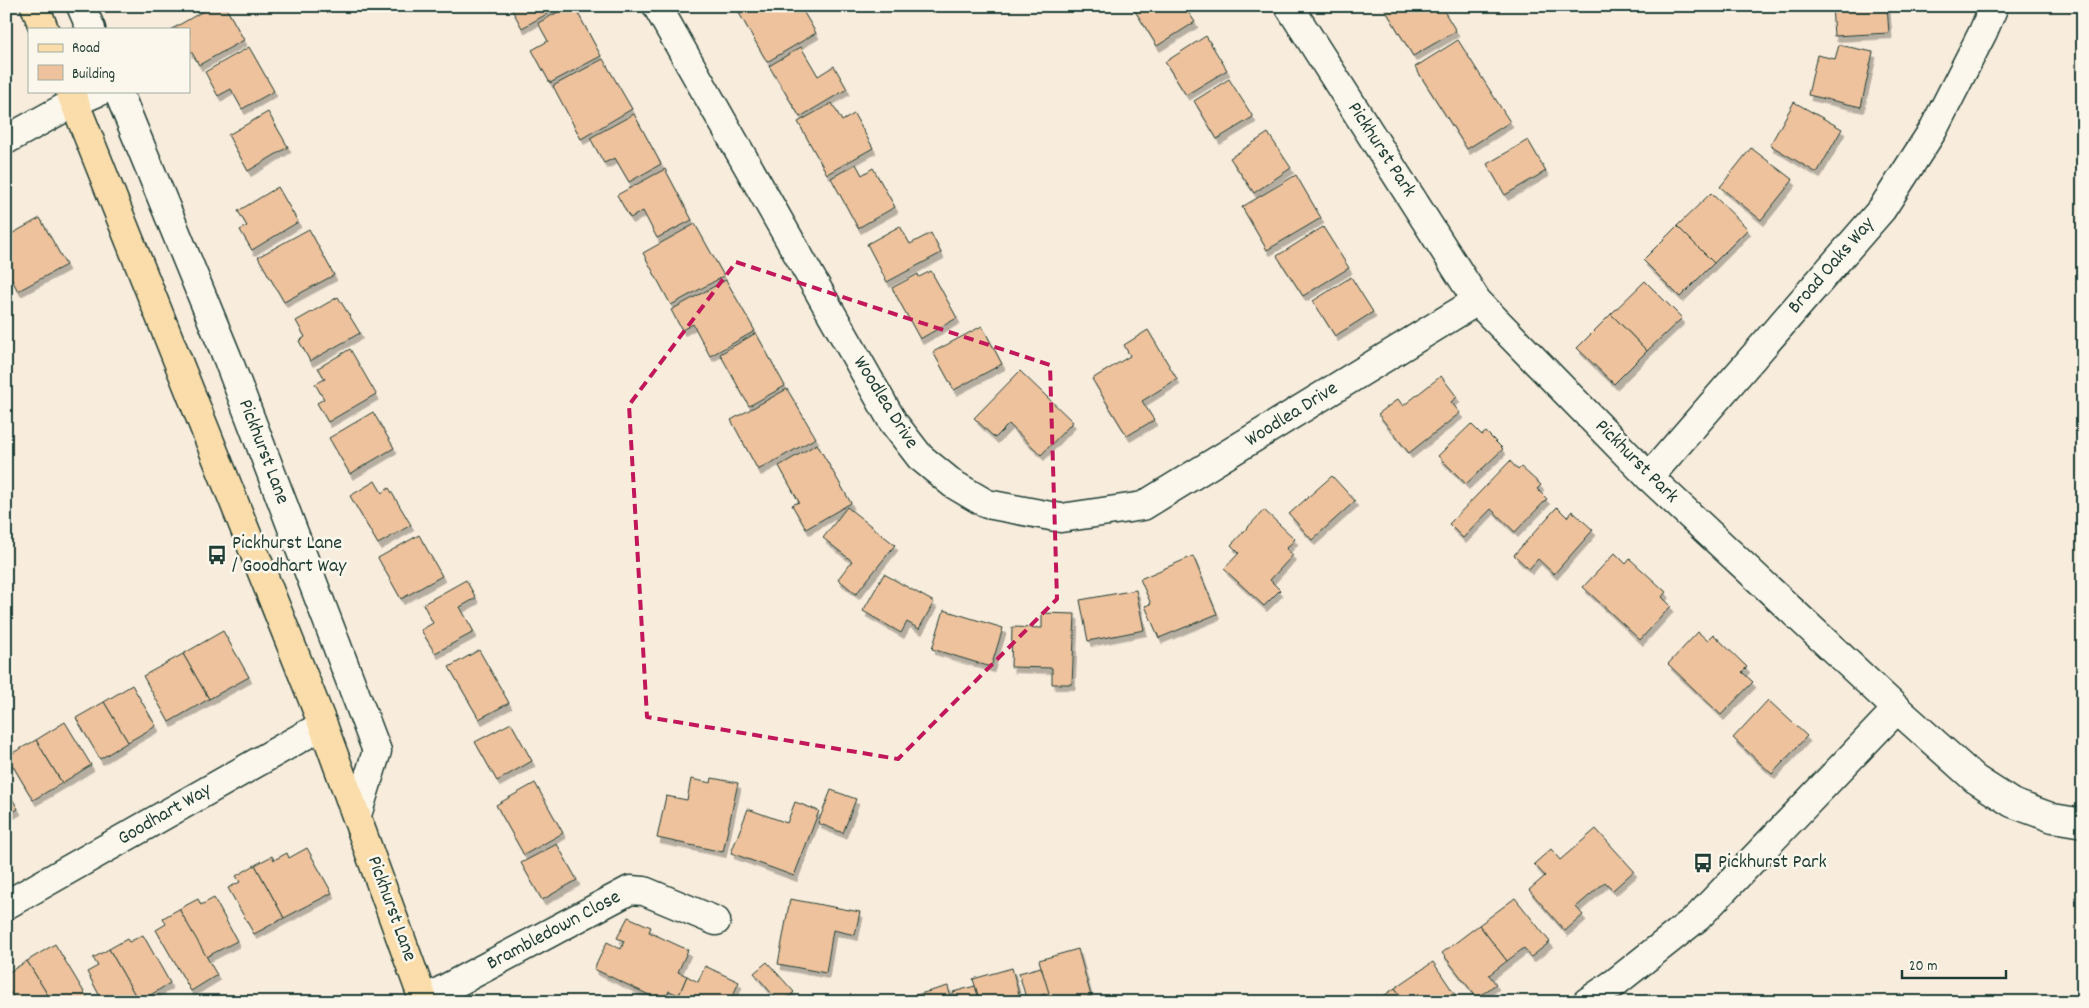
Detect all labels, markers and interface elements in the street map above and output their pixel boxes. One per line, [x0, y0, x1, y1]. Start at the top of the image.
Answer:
legend [28, 28, 190, 92]
text: Road [72, 38, 100, 60]
text: Building [72, 64, 115, 86]
street label: Pickhurst Park [1340, 97, 1422, 203]
street label: Broad Oaks Way [1782, 211, 1883, 321]
street label: Woodlea Drive [845, 351, 925, 455]
street label: Woodlea Drive [1240, 375, 1344, 455]
street label: Pickhurst Lane [230, 396, 296, 509]
street label: Pickhurst Park [1588, 414, 1684, 510]
place label: Pickhurst Lane / Goodhart Way [232, 530, 347, 581]
bus stop icon: Pickhurst Lane / Goodhart Way [206, 544, 228, 566]
street label: Goodhart Way [113, 776, 218, 853]
place label: Pickhurst Park [1718, 849, 1827, 877]
street label: Pickhurst Lane [359, 852, 423, 966]
bus stop icon: Pickhurst Park [1692, 852, 1714, 874]
street label: Brambledown Close [482, 884, 626, 978]
scale bar [1902, 948, 2005, 980]
text: 20 m [1909, 956, 1937, 978]

